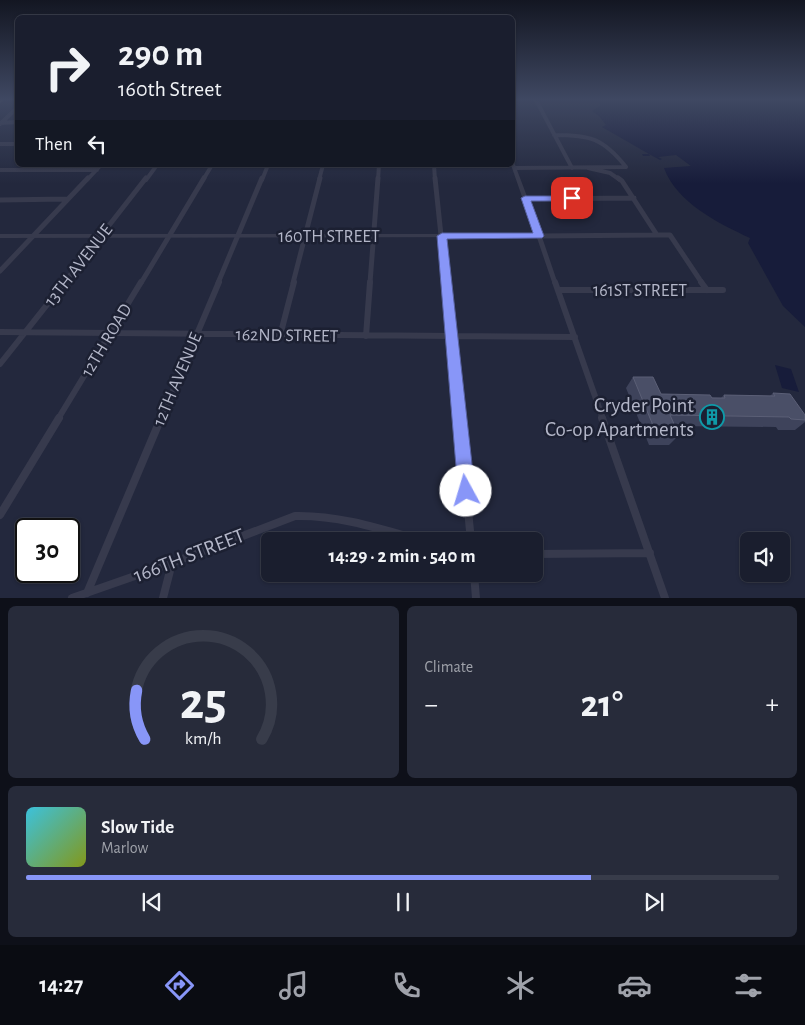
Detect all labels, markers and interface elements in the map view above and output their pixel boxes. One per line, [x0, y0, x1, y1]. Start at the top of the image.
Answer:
icon: right [35, 35, 100, 100]
text: 290 m [118, 37, 203, 72]
text: 160th Street [118, 78, 221, 100]
icon: left [83, 130, 111, 158]
text: Then [35, 135, 73, 154]
pin [551, 177, 593, 219]
icon: arrive [558, 184, 586, 212]
street label: 13TH AVENUE [41, 221, 116, 310]
street label: 160TH STREET [278, 228, 380, 246]
street label: 161ST STREET [593, 282, 687, 300]
street label: 12TH ROAD [78, 301, 136, 380]
street label: 162ND STREET [235, 326, 339, 346]
street label: 12TH AVENUE [150, 330, 206, 429]
place label: Cryder Point Co-op Apartments [545, 395, 694, 440]
building icon: Cryder Point Co-op Apartments [699, 404, 725, 430]
position arrow [439, 464, 491, 516]
speed limit sign: 30 [15, 518, 80, 583]
street label: 166TH STREET [131, 525, 248, 586]
map controls [740, 532, 790, 582]
button: sound [740, 532, 790, 582]
text: 14:29 · 2 min · 540 m [328, 547, 476, 566]
text: Climate [425, 659, 473, 675]
text: 25 [180, 676, 227, 728]
text: 21° [580, 686, 623, 724]
text: − [425, 691, 438, 719]
text: + [766, 691, 779, 719]
text: km/h [185, 730, 222, 748]
text: Slow Tide [101, 818, 174, 837]
text: Marlow [101, 840, 148, 856]
icon: previous [138, 888, 166, 916]
icon: pause [389, 888, 417, 916]
icon: next [640, 888, 668, 916]
icon: directions [162, 968, 197, 1003]
icon: music [276, 968, 311, 1003]
icon: phone [389, 968, 424, 1003]
icon: climate [503, 968, 538, 1003]
icon: car [617, 968, 652, 1003]
icon: filters [731, 968, 766, 1003]
text: 14:27 [39, 974, 83, 996]

